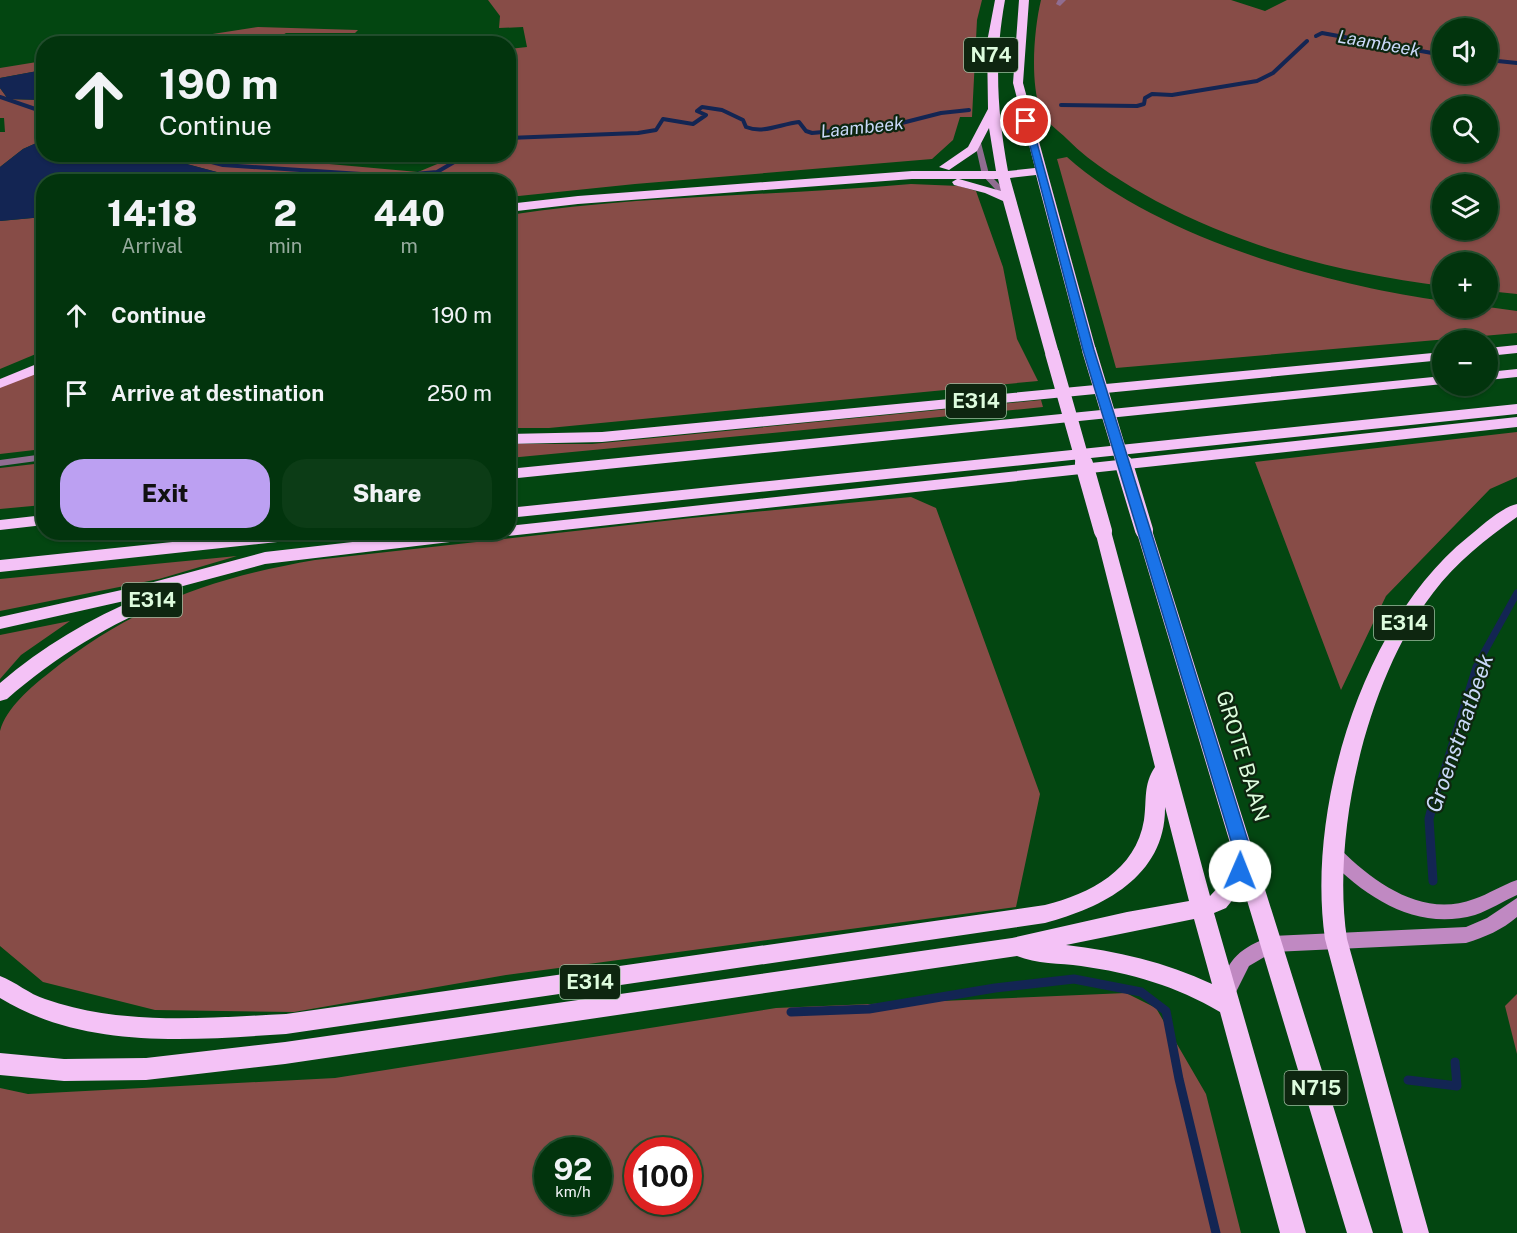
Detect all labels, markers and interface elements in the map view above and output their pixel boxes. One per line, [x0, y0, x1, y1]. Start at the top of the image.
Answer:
map controls [1432, 18, 1498, 396]
button: sound [1432, 18, 1498, 84]
water label: Laambeek [1336, 25, 1422, 61]
road number: N74 [964, 38, 1018, 72]
text: 190 m [159, 59, 279, 108]
icon: ahead [60, 60, 138, 138]
pin [1000, 95, 1051, 146]
button: search [1432, 96, 1498, 162]
icon: arrive [1009, 104, 1042, 137]
text: Continue [159, 109, 272, 141]
water label: Laambeek [819, 112, 905, 142]
button: layers [1432, 174, 1498, 240]
text: 14:18 [107, 192, 197, 234]
text: 2 [274, 192, 297, 234]
text: 440 [373, 192, 445, 234]
text: Arrival [121, 234, 183, 258]
text: min [268, 234, 302, 258]
text: m [400, 234, 418, 258]
button: + [1432, 252, 1498, 318]
icon: ahead [60, 299, 93, 332]
text: Continue [111, 302, 206, 328]
text: 190 m [432, 302, 492, 328]
button: − [1432, 330, 1498, 396]
icon: arrive [60, 377, 93, 410]
text: Arrive at destination [111, 380, 324, 406]
text: 250 m [427, 380, 492, 406]
road number: E314 [946, 384, 1006, 418]
button: Exit [60, 459, 270, 528]
button: Share [282, 459, 492, 528]
road number: E314 [122, 583, 182, 617]
road number: E314 [1374, 606, 1434, 640]
water label: Groenstraatbeek [1420, 650, 1498, 816]
street label: GROTE BAAN [1211, 688, 1275, 824]
position arrow [1208, 839, 1272, 903]
road number: E314 [560, 965, 620, 999]
road number: N715 [1284, 1071, 1348, 1105]
speed limit sign: 100 [624, 1137, 702, 1215]
text: 92 [554, 1151, 592, 1187]
text: km/h [555, 1183, 591, 1200]

